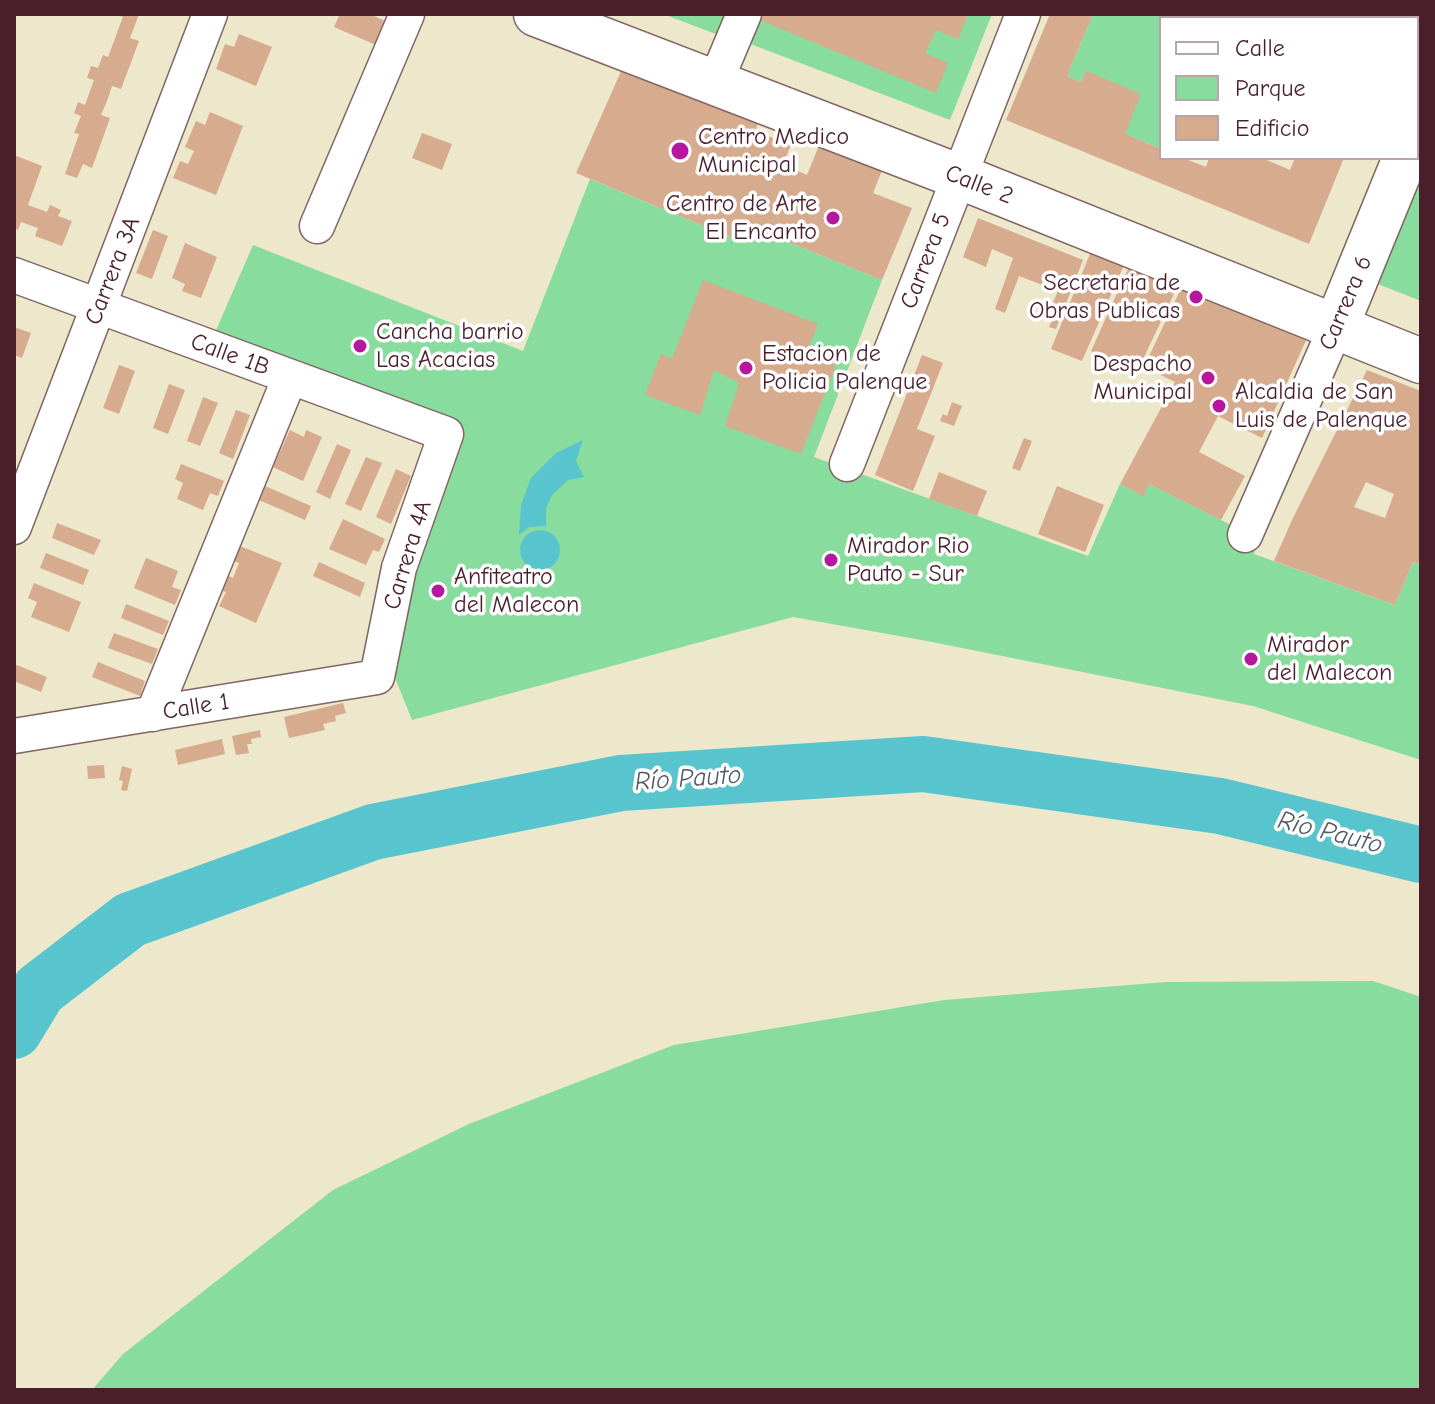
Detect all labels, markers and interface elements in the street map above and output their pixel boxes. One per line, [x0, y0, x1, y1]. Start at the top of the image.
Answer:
legend [1159, 16, 1419, 160]
text: Calle [1235, 34, 1285, 62]
text: Parque [1235, 74, 1306, 102]
text: Edificio [1235, 114, 1310, 142]
place label: Centro Medico Municipal [698, 123, 849, 179]
marker: Centro Medico Municipal [669, 140, 691, 162]
street label: Calle 2 [941, 159, 1017, 211]
place label: Centro de Arte El Encanto [666, 190, 817, 246]
marker: Centro de Arte El Encanto [824, 209, 842, 227]
street label: Carrera 5 [895, 209, 957, 313]
street label: Carrera 3A [79, 213, 147, 329]
street label: Carrera 6 [1313, 251, 1379, 355]
place label: Secretaria de Obras Publicas [1029, 269, 1180, 325]
marker: Secretaria de Obras Publicas [1187, 288, 1205, 306]
place label: Cancha barrio Las Acacias [376, 318, 524, 374]
street label: Calle 1B [187, 327, 273, 383]
marker: Cancha barrio Las Acacias [351, 337, 369, 355]
place label: Estacion de Policia Palenque [762, 340, 927, 396]
place label: Despacho Municipal [1093, 350, 1192, 406]
marker: Estacion de Policia Palenque [737, 359, 755, 377]
marker: Despacho Municipal [1199, 369, 1217, 387]
place label: Alcaldia de San Luis de Palenque [1235, 378, 1407, 434]
marker: Alcaldia de San Luis de Palenque [1210, 397, 1228, 415]
street label: Carrera 4A [378, 497, 438, 613]
place label: Mirador Rio Pauto - Sur [847, 532, 969, 588]
marker: Mirador Rio Pauto - Sur [822, 551, 840, 569]
place label: Anfiteatro del Malecon [454, 563, 579, 619]
marker: Anfiteatro del Malecon [429, 582, 447, 600]
place label: Mirador del Malecon [1267, 631, 1392, 687]
marker: Mirador del Malecon [1242, 650, 1260, 668]
street label: Calle 1 [161, 688, 231, 726]
water label: Río Pauto [634, 760, 742, 798]
water label: Río Pauto [1274, 805, 1386, 861]

